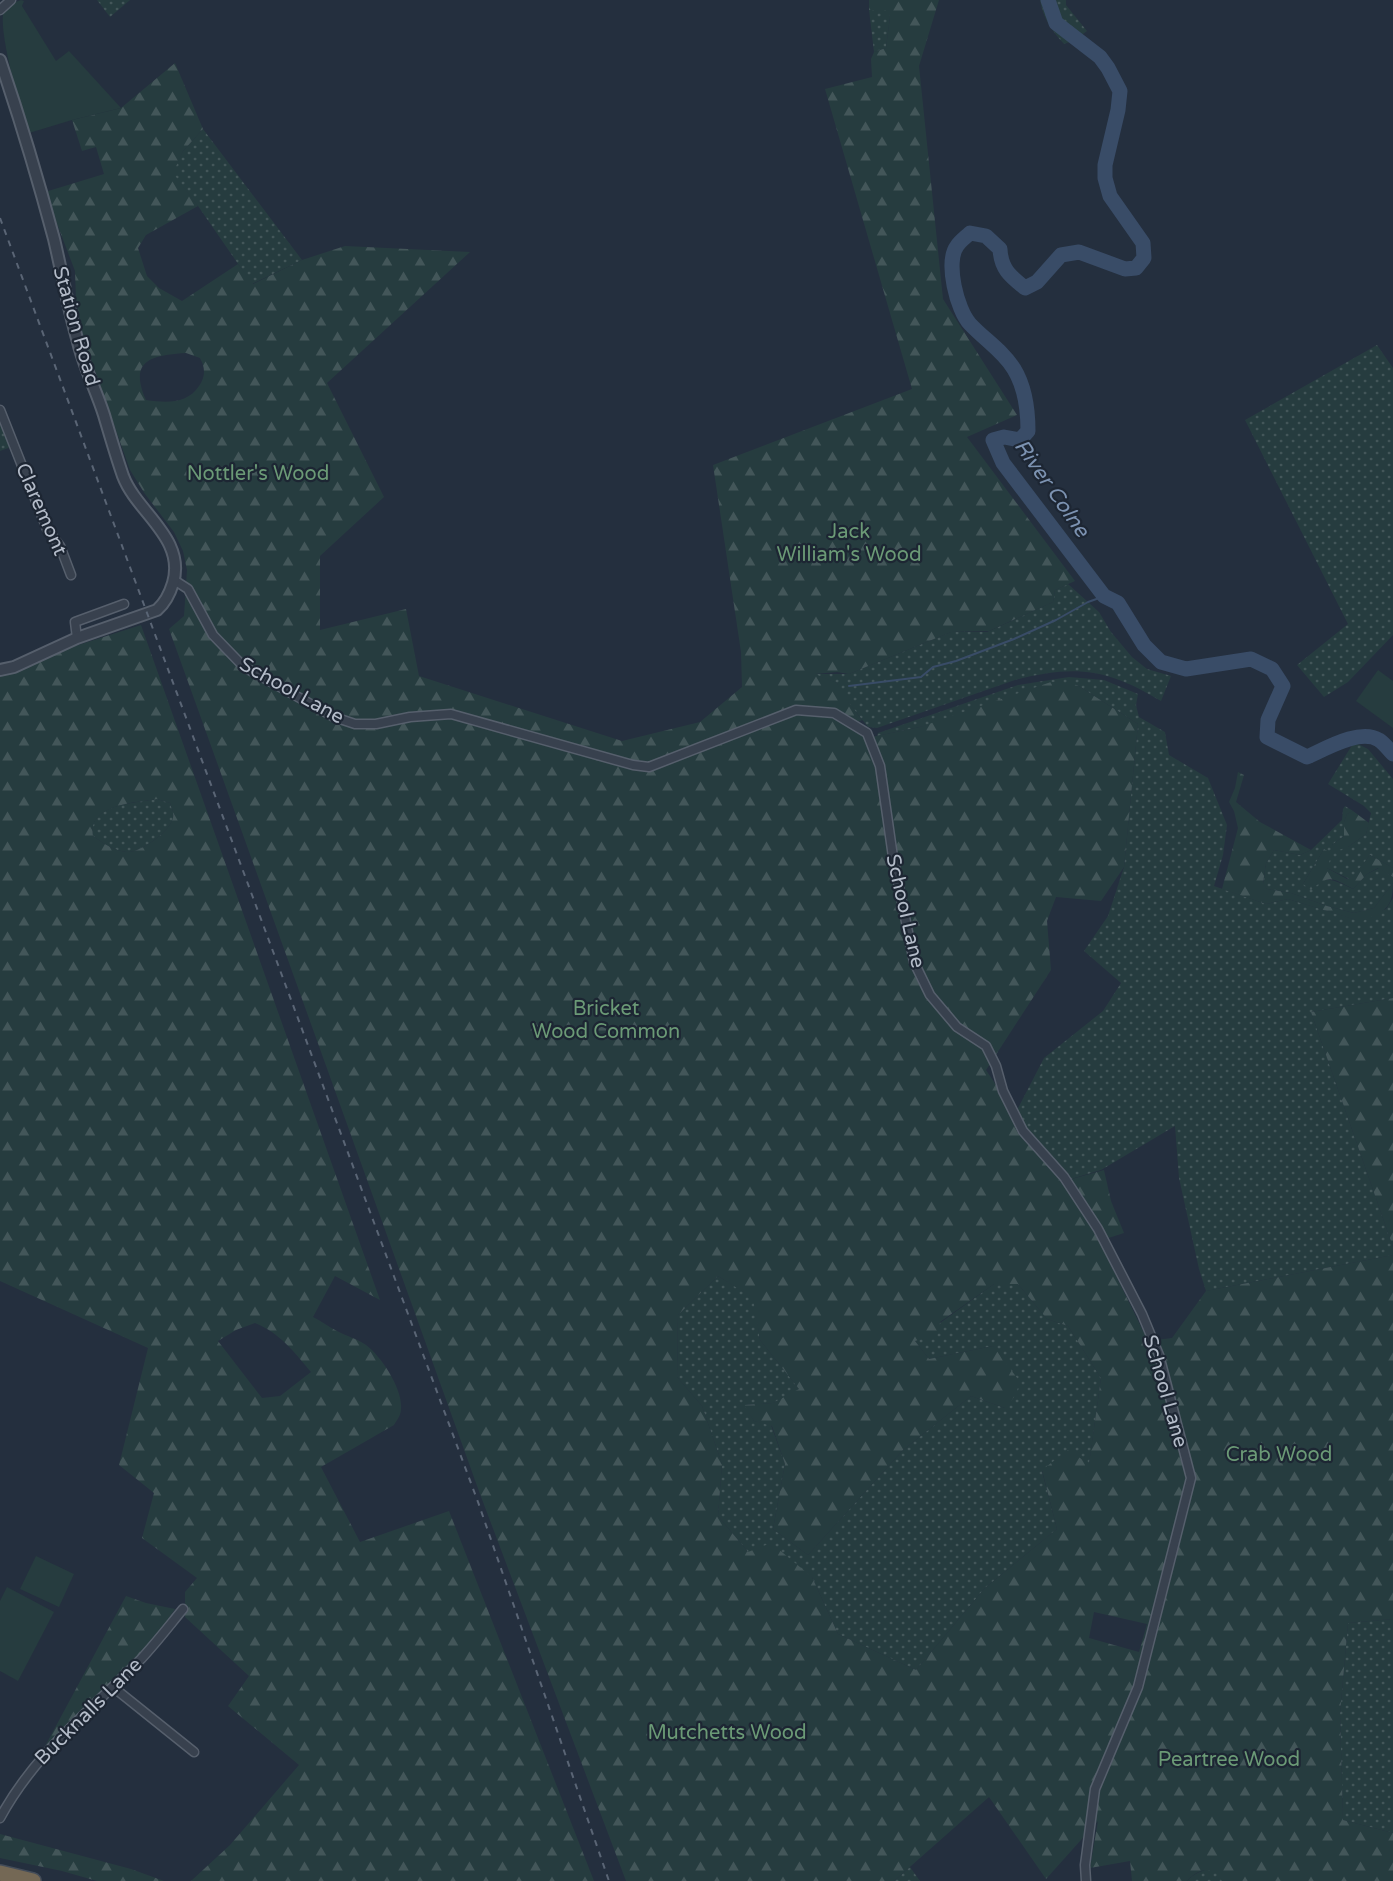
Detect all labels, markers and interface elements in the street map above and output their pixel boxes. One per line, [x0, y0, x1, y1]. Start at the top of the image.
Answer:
street label: Station Road [48, 264, 105, 389]
water label: River Colne [1009, 435, 1095, 543]
street label: Claremont [10, 459, 72, 560]
park label: Nottler's Wood [187, 462, 329, 486]
park label: Jack William's Wood [776, 520, 922, 567]
street label: School Lane [235, 652, 348, 729]
street label: School Lane [880, 852, 930, 970]
park label: Bricket Wood Common [532, 997, 680, 1044]
street label: School Lane [1138, 1332, 1193, 1450]
park label: Crab Wood [1226, 1443, 1332, 1467]
street label: Bucknalls Lane [30, 1653, 147, 1770]
park label: Mutchetts Wood [647, 1721, 807, 1745]
park label: Peartree Wood [1158, 1748, 1300, 1772]

